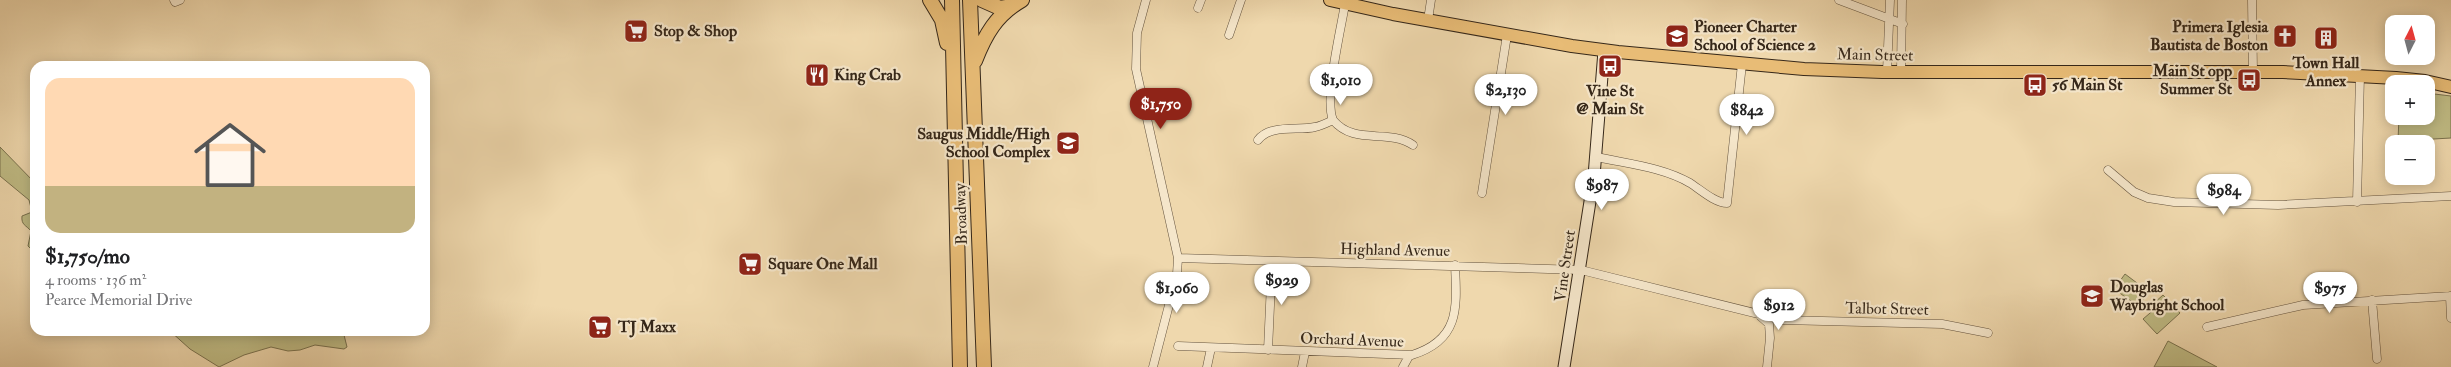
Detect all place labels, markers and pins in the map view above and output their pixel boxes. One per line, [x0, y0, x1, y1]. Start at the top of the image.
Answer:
place label: Pioneer Charter School of Science 2 [1694, 17, 1816, 55]
place label: Primera Iglesia Bautista de Boston [2150, 17, 2269, 55]
supermarket icon: Stop & Shop [623, 18, 649, 44]
place label: Stop & Shop [654, 21, 737, 42]
school or university icon: Pioneer Charter School of Science 2 [1664, 23, 1690, 49]
church icon: Primera Iglesia Bautista de Boston [2272, 23, 2298, 49]
building icon: Town Hall Annex [2313, 25, 2339, 51]
bus stop icon: Vine St @ Main St [1597, 53, 1623, 79]
place label: Town Hall Annex [2292, 53, 2360, 91]
place label: Main St opp Summer St [2152, 61, 2233, 99]
restaurant icon: King Crab [804, 62, 830, 88]
pin: $1,010 [1300, 64, 1382, 106]
place label: King Crab [834, 65, 901, 86]
bus stop icon: Main St opp Summer St [2236, 67, 2262, 93]
bus stop icon: 56 Main St [2022, 72, 2048, 98]
pin: $2,130 [1465, 74, 1547, 116]
place label: 56 Main St [2052, 75, 2123, 95]
place label: Vine St @ Main St [1576, 81, 1645, 119]
pin: $1,750 [1120, 88, 1202, 130]
pin: $842 [1717, 94, 1777, 136]
place label: Saugus Middle/High School Complex [917, 124, 1051, 163]
school or university icon: Saugus Middle/High School Complex [1055, 130, 1081, 156]
pin: $987 [1572, 168, 1632, 211]
pin: $984 [2194, 174, 2254, 216]
supermarket icon: Square One Mall [737, 251, 763, 277]
place label: Square One Mall [768, 254, 878, 275]
pin: $929 [1252, 264, 1312, 306]
pin: $1,060 [1136, 272, 1218, 314]
pin: $975 [2300, 272, 2360, 314]
place label: Douglas Waybright School [2109, 277, 2225, 316]
school or university icon: Douglas Waybright School [2079, 283, 2105, 309]
pin: $912 [1749, 288, 1809, 331]
supermarket icon: TJ Maxx [587, 314, 613, 340]
place label: TJ Maxx [617, 317, 677, 338]

